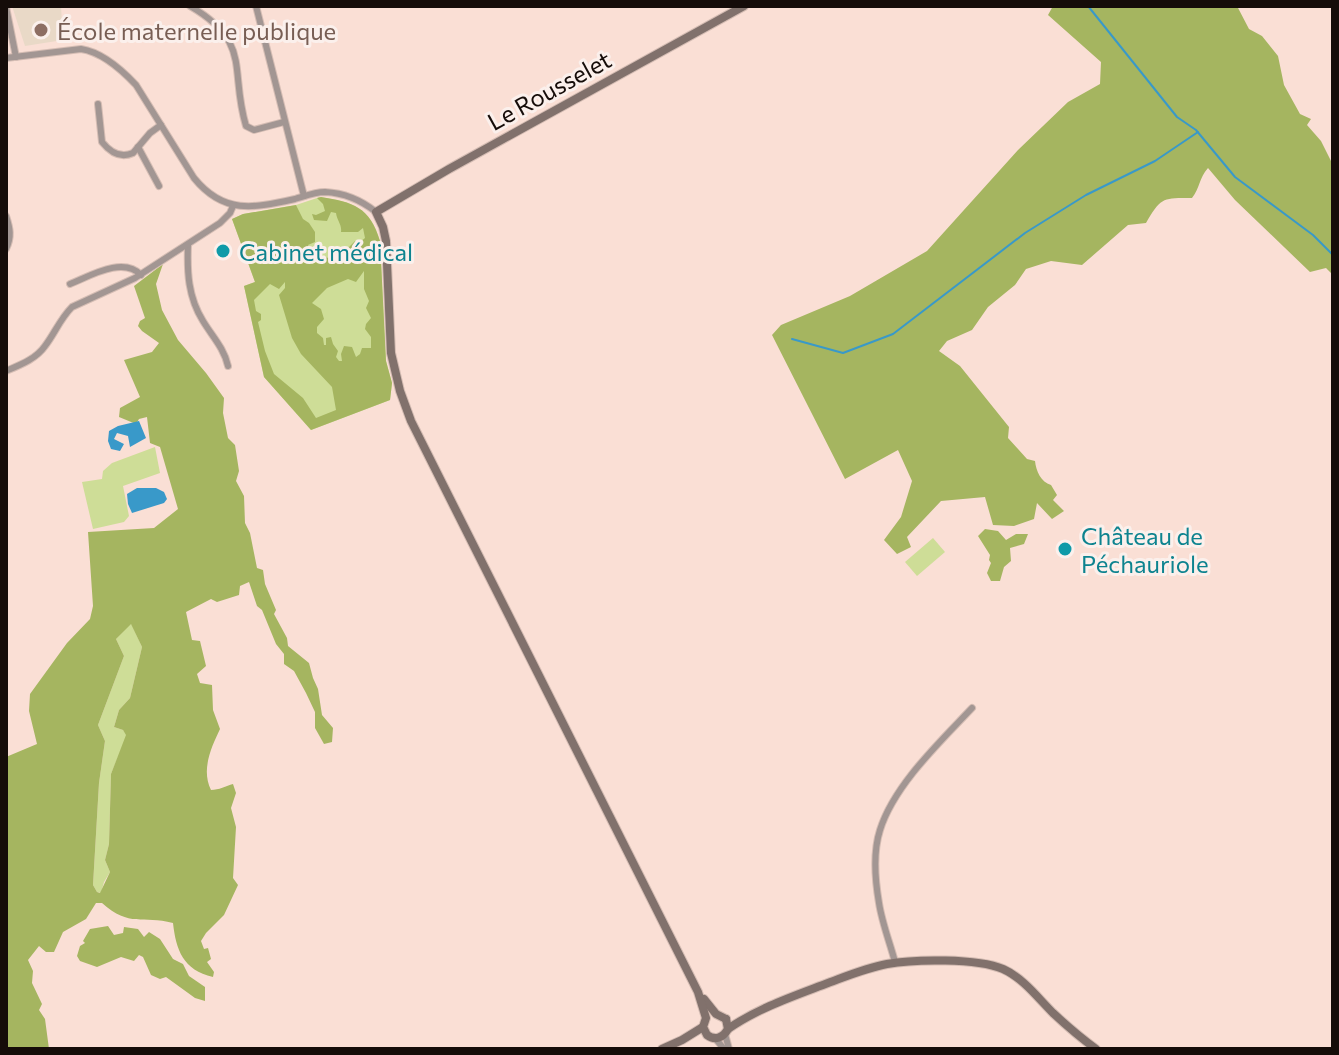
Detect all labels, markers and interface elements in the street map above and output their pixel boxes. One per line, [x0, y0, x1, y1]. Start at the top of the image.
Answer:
place label: École maternelle publique [57, 16, 336, 45]
marker: École maternelle publique [32, 21, 50, 39]
street label: Le Rousselet [482, 44, 616, 136]
place label: Cabinet médical [239, 237, 413, 266]
marker: Cabinet médical [214, 242, 232, 260]
place label: Château de Péchauriole [1081, 521, 1209, 578]
marker: Château de Péchauriole [1056, 540, 1074, 558]

